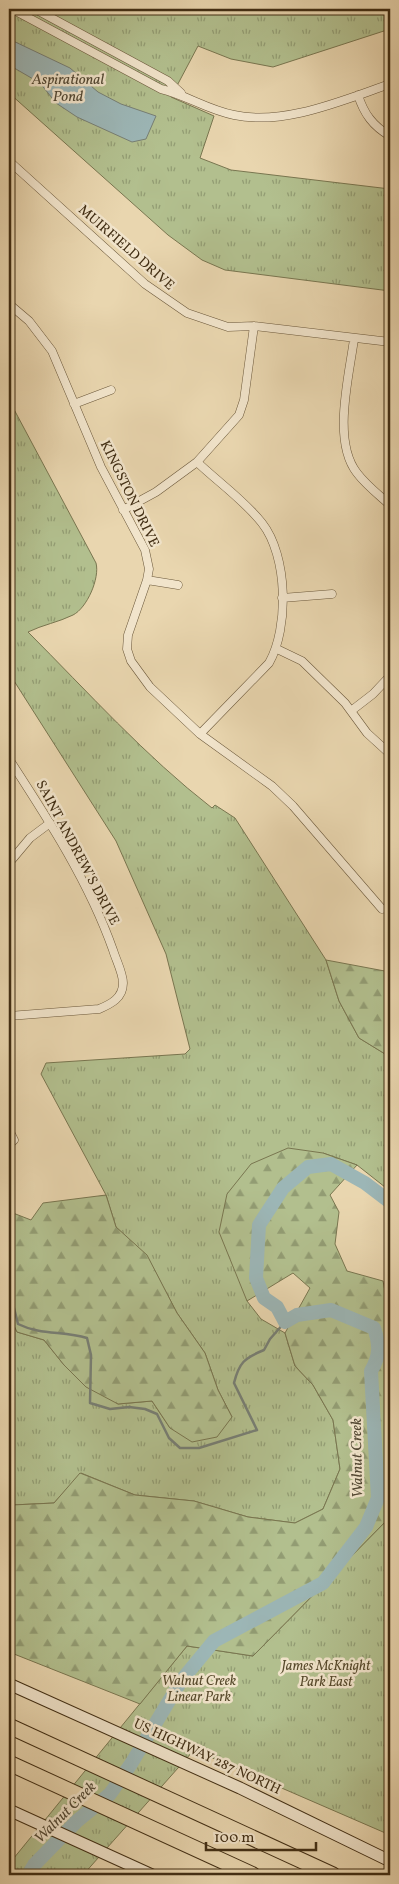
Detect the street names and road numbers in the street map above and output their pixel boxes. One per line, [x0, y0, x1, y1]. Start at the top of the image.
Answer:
street label: MUIRFIELD DRIVE [74, 201, 178, 295]
street label: KINGSTON DRIVE [95, 437, 163, 551]
street label: SAINT ANDREW'S DRIVE [31, 777, 123, 929]
street label: US HIGHWAY 287 NORTH [130, 1714, 284, 1800]

